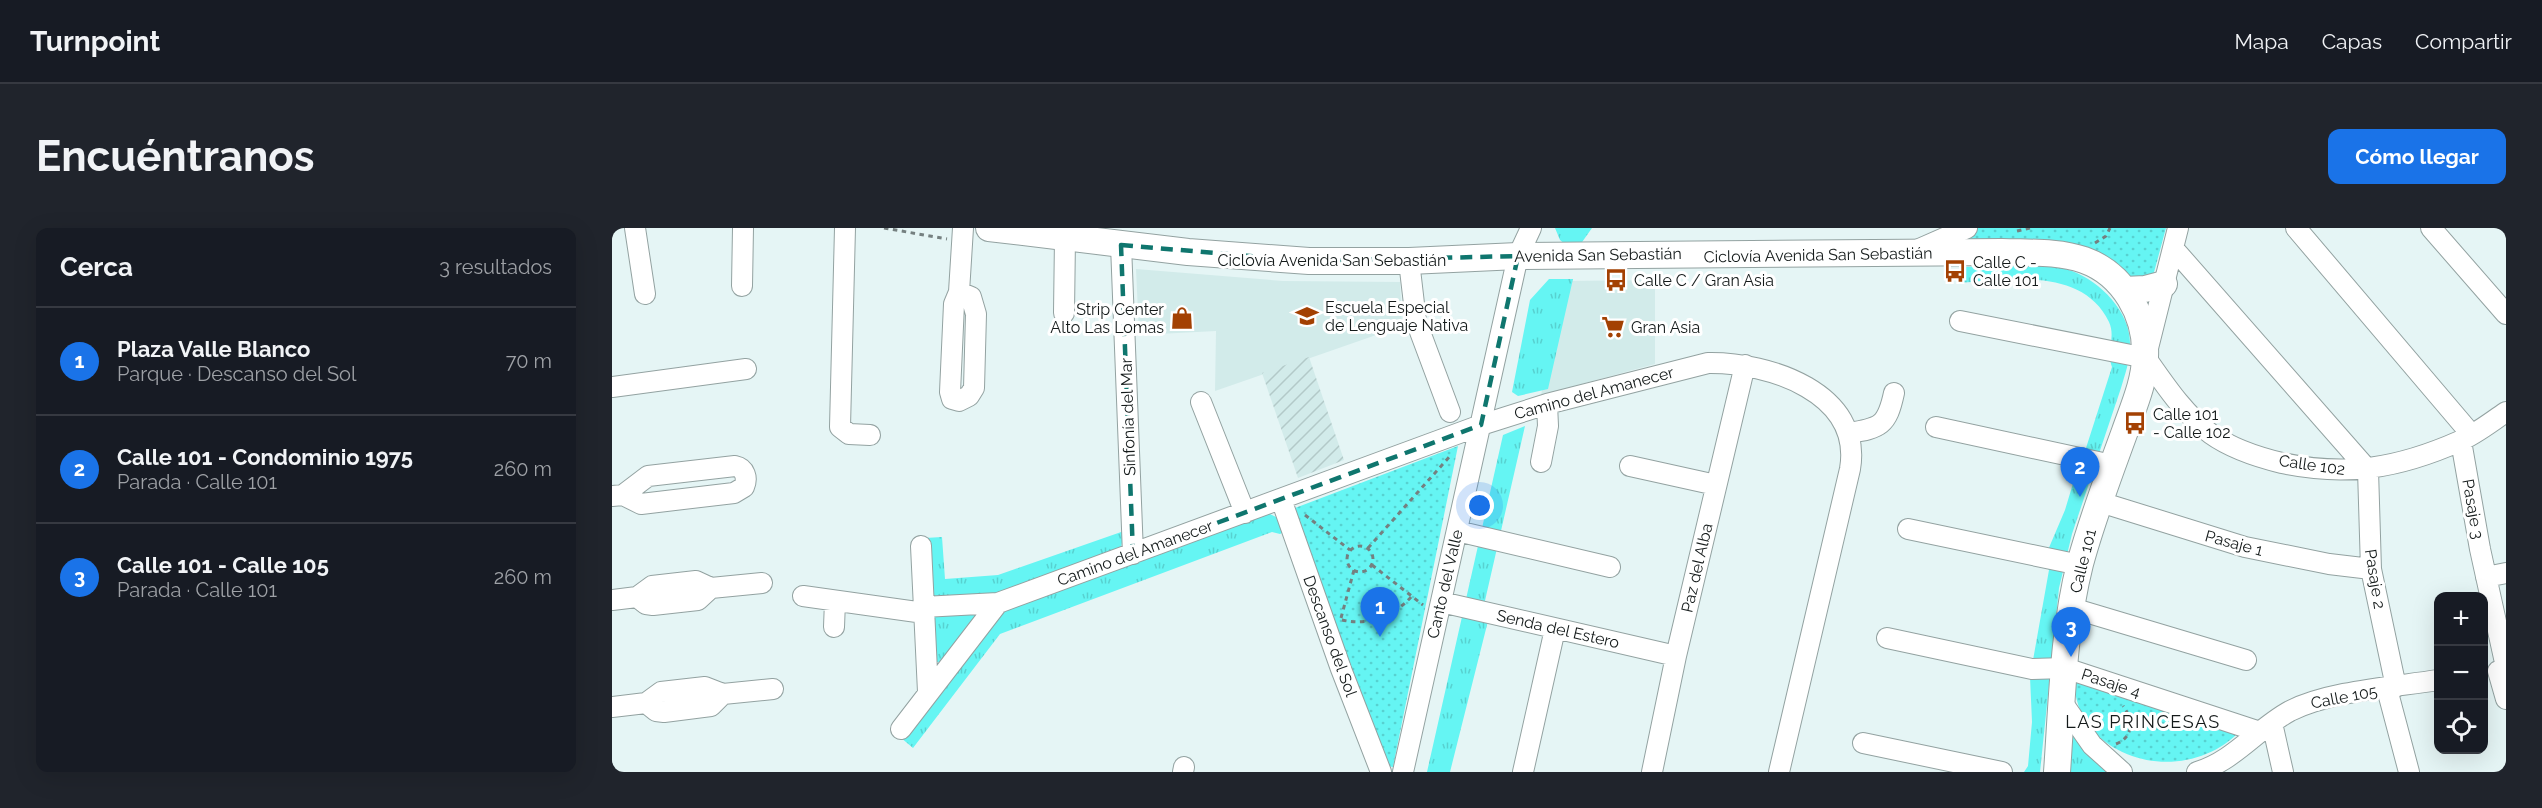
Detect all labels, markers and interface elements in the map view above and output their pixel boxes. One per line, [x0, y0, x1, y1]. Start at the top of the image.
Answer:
text: Turnpoint [30, 25, 160, 58]
text: Mapa [2234, 29, 2289, 54]
text: Capas [2322, 29, 2382, 54]
text: Compartir [2415, 29, 2512, 54]
button: Cómo llegar [2328, 129, 2506, 184]
text: Encuéntranos [36, 132, 315, 181]
street label: Avenida San Sebastián [1514, 244, 1682, 266]
street label: Ciclovía Avenida San Sebastián [1703, 244, 1933, 266]
street label: Ciclovía Avenida San Sebastián [1218, 251, 1446, 270]
text: Cerca [60, 252, 133, 282]
place label: Calle C - Calle 101 [1973, 253, 2039, 290]
text: 3 resultados [439, 255, 552, 279]
bus stop icon: Calle C - Calle 101 [1942, 258, 1968, 284]
bus stop icon: Calle C / Gran Asia [1603, 267, 1629, 293]
place label: Calle C / Gran Asia [1634, 271, 1774, 290]
place label: Escuela Especial de Lenguaje Nativa [1325, 298, 1468, 335]
place label: Strip Center Alto Las Lomas [1050, 300, 1164, 337]
school or university icon: Escuela Especial de Lenguaje Nativa [1294, 303, 1320, 329]
shop icon: Strip Center Alto Las Lomas [1169, 305, 1195, 331]
supermarket icon: Gran Asia [1600, 314, 1626, 340]
place label: Gran Asia [1631, 318, 1700, 337]
text: Plaza Valle Blanco [117, 336, 310, 362]
text: 1 [75, 349, 84, 373]
text: 70 m [506, 349, 552, 373]
street label: Sinfonía del Mar [1116, 357, 1140, 476]
text: Parque · Descanso del Sol [117, 362, 356, 386]
street label: Camino del Amanecer [1512, 362, 1676, 423]
place label: Calle 101 - Calle 102 [2153, 405, 2231, 442]
bus stop icon: Calle 101 - Calle 102 [2122, 410, 2148, 436]
text: Calle 101 - Condominio 1975 [117, 444, 413, 470]
pin: 2 [2060, 448, 2100, 497]
street label: Calle 102 [2278, 451, 2346, 479]
text: 2 [74, 457, 85, 481]
text: 260 m [494, 457, 552, 481]
text: Parada · Calle 101 [117, 470, 277, 494]
street label: Pasaje 3 [2458, 477, 2488, 541]
your location [1465, 491, 1494, 520]
street label: Camino del Amanecer [1055, 516, 1216, 590]
street label: Paz del Alba [1677, 521, 1717, 615]
street label: Pasaje 1 [2203, 526, 2265, 560]
street label: Calle 101 [2066, 527, 2100, 595]
street label: Canto del Valle [1423, 528, 1467, 640]
street label: Pasaje 2 [2361, 548, 2389, 610]
text: Calle 101 - Calle 105 [117, 552, 329, 578]
text: 3 [74, 565, 85, 589]
text: 260 m [494, 565, 552, 589]
street label: Descanso del Sol [1299, 573, 1361, 700]
text: Parada · Calle 101 [117, 578, 277, 602]
pin: 1 [1360, 588, 1400, 637]
map controls [2434, 592, 2488, 754]
button: + [2434, 592, 2488, 646]
street label: Senda del Estero [1495, 606, 1621, 652]
pin: 3 [2052, 608, 2090, 657]
button: − [2434, 646, 2488, 700]
street label: Pasaje 4 [2079, 665, 2143, 702]
street label: Calle 105 [2309, 681, 2379, 713]
button: locate [2434, 700, 2488, 754]
district label: LAS PRINCESAS [2065, 711, 2221, 732]

